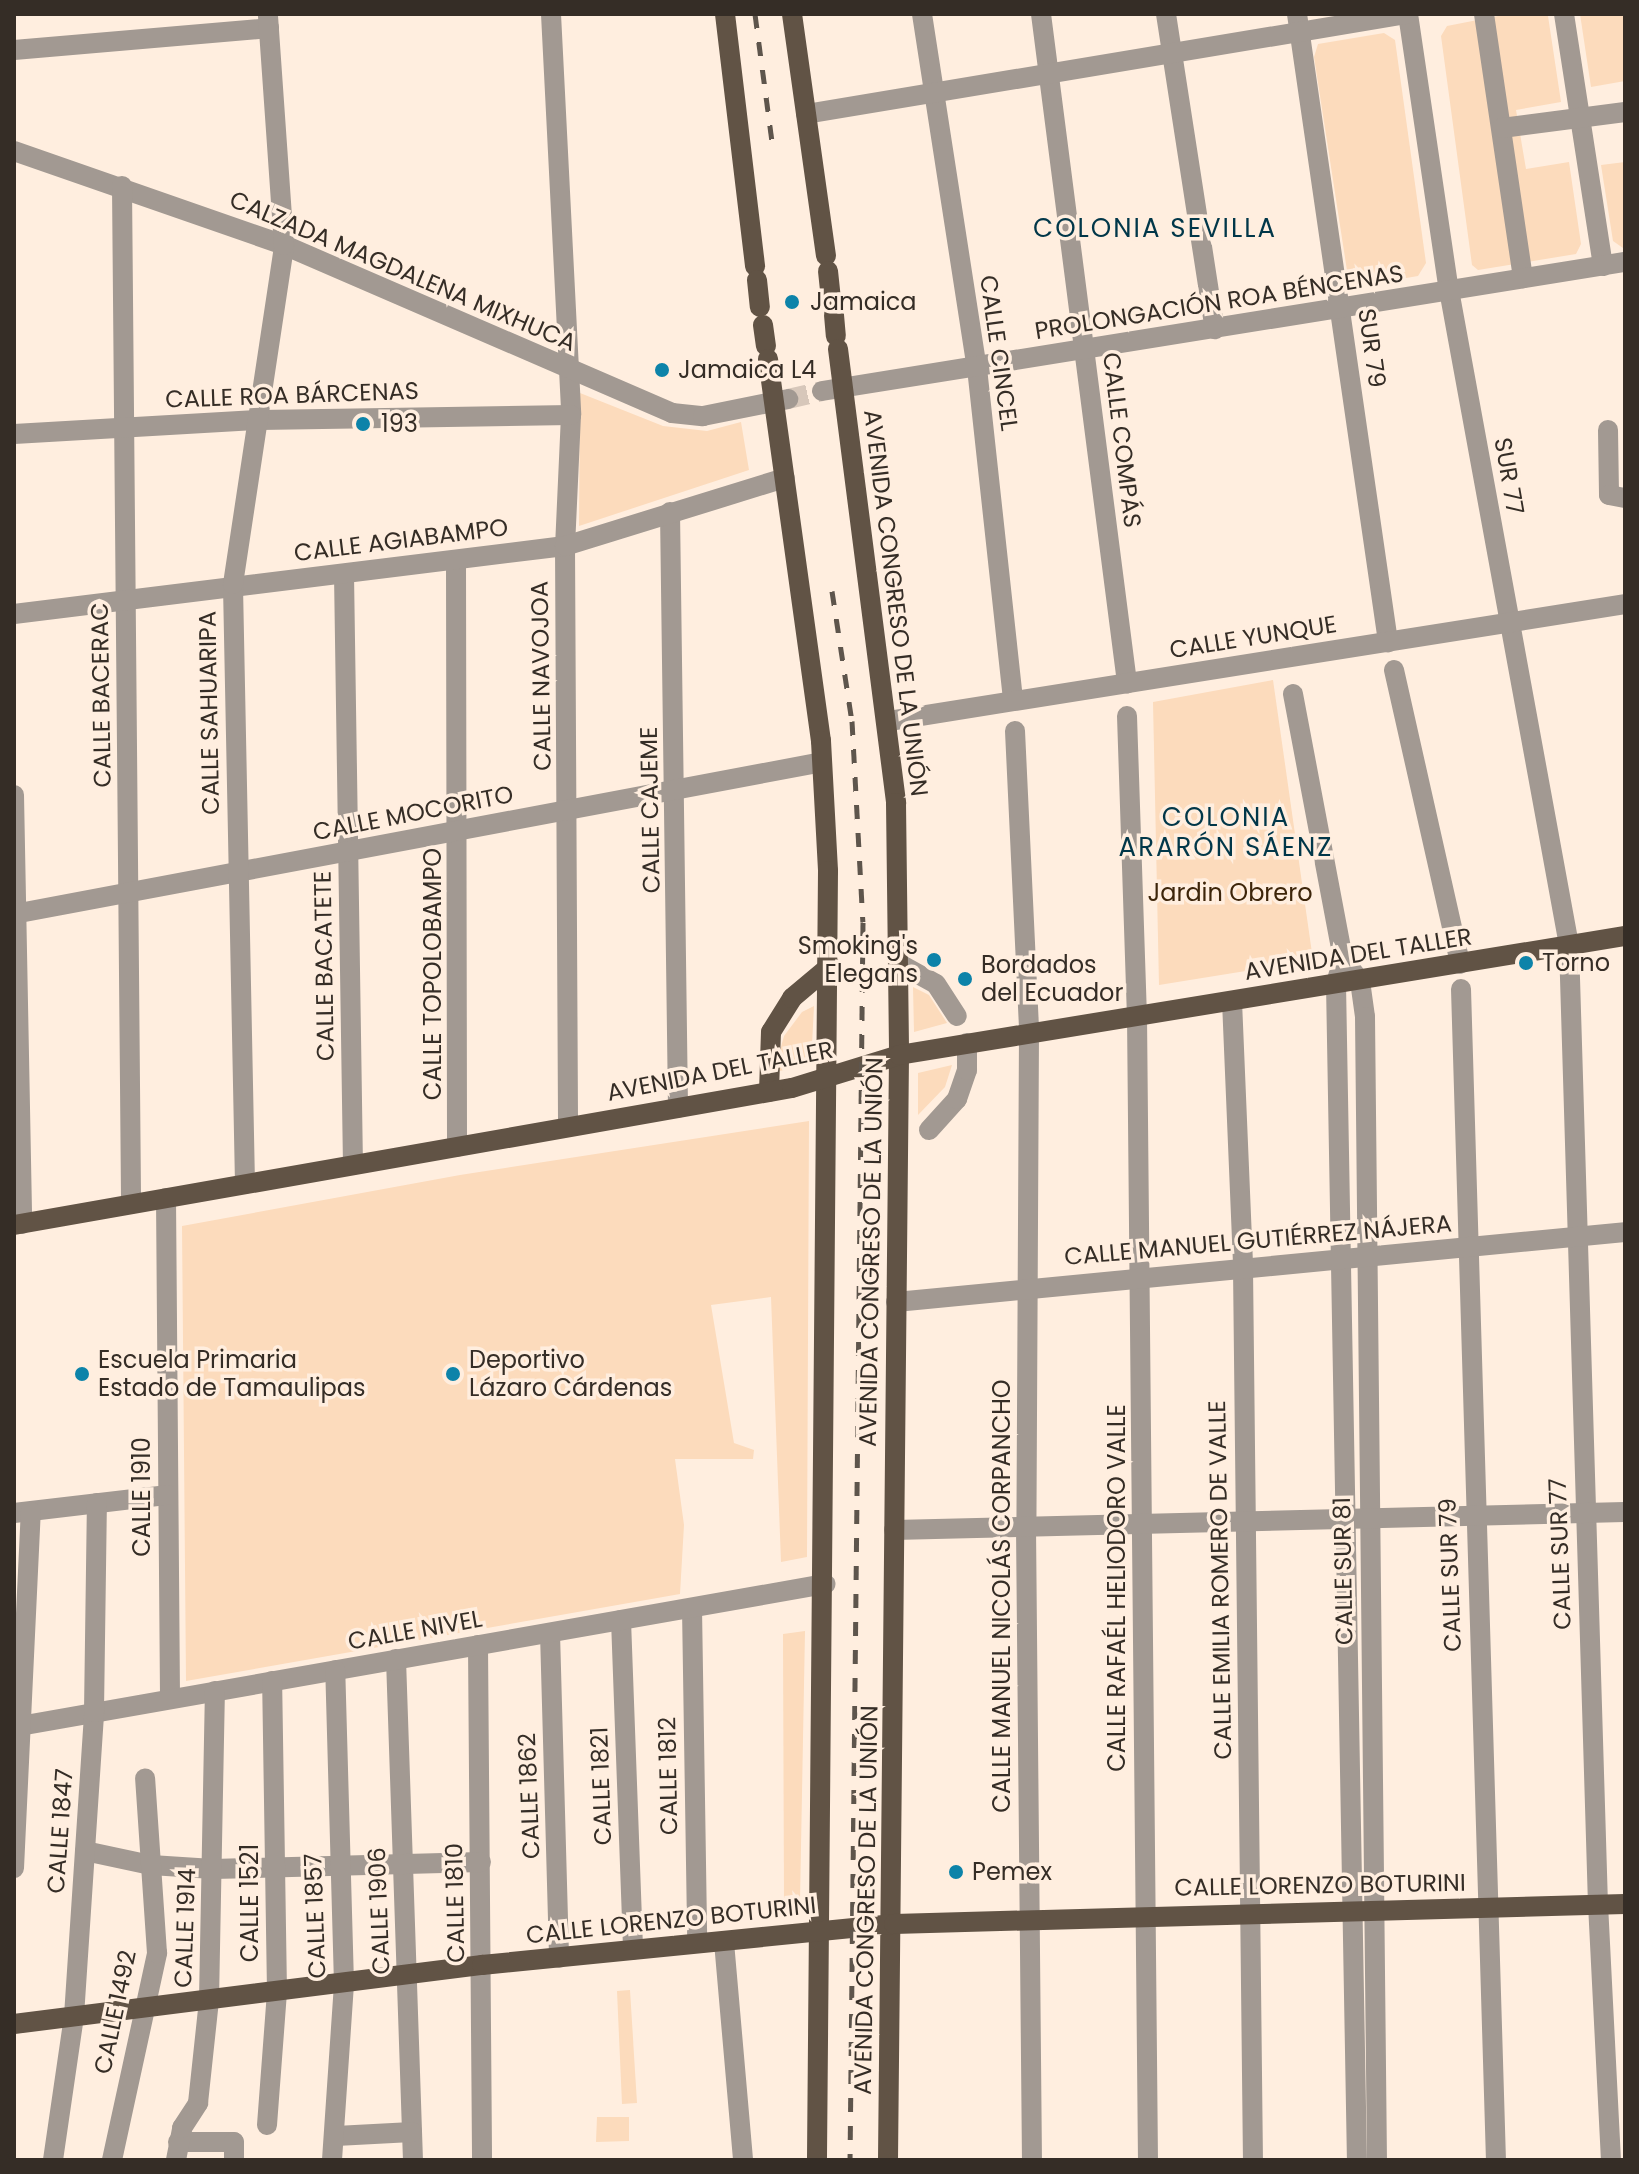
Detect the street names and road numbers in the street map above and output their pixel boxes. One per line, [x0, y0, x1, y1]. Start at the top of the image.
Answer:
street label: CALZADA MAGDALENA MIXHUCA [225, 185, 581, 357]
street label: PROLONGACIÓN ROA BÉNCENAS [1033, 259, 1405, 345]
street label: CALLE CINCEL [974, 273, 1024, 433]
street label: SUR 79 [1352, 307, 1392, 389]
street label: CALLE COMPÁS [1097, 351, 1147, 529]
street label: CALLE ROA BÁRCENAS [165, 376, 419, 414]
street label: AVENIDA CONGRESO DE LA UNIÓN [858, 408, 934, 798]
street label: SUR 77 [1488, 435, 1530, 517]
street label: CALLE AGIABAMPO [292, 513, 510, 567]
street label: CALLE NAVOJOA [525, 581, 557, 771]
street label: CALLE BACERAC [85, 602, 117, 788]
street label: CALLE YUNQUE [1167, 610, 1339, 664]
street label: CALLE SAHUARIPA [193, 611, 225, 815]
street label: CALLE CAJEME [634, 726, 666, 894]
street label: CALLE MOCORITO [310, 779, 516, 847]
street label: CALLE TOPOLOBAMPO [419, 848, 447, 1100]
street label: CALLE BACATETE [308, 871, 340, 1061]
street label: AVENIDA DEL TALLER [1242, 922, 1474, 986]
street label: AVENIDA DEL TALLER [604, 1035, 836, 1107]
street label: AVENIDA CONGRESO DE LA UNIÓN [853, 1057, 889, 1447]
street label: CALLE MANUEL GUTIÉRREZ NÁJERA [1063, 1209, 1453, 1271]
street label: CALLE MANUEL NICOLÁS CORPANCHO [988, 1379, 1016, 1813]
street label: CALLE EMILIA ROMERO DE VALLE [1202, 1400, 1238, 1760]
street label: CALLE RAFAÉL HELIODORO VALLE [1103, 1404, 1131, 1772]
street label: CALLE 1910 [128, 1437, 156, 1557]
street label: CALLE SUR 77 [1543, 1478, 1577, 1630]
street label: CALLE SUR 81 [1327, 1497, 1359, 1645]
street label: CALLE SUR 79 [1433, 1498, 1467, 1652]
street label: CALLE NIVEL [346, 1604, 484, 1656]
street label: AVENIDA CONGRESO DE LA UNIÓN [848, 1705, 884, 2095]
street label: CALLE 1812 [653, 1717, 683, 1835]
street label: CALLE 1821 [585, 1726, 617, 1846]
street label: CALLE 1862 [512, 1733, 546, 1859]
street label: CALLE 1847 [41, 1768, 79, 1894]
street label: CALLE 1810 [440, 1843, 470, 1963]
street label: CALLE 1521 [236, 1844, 264, 1962]
street label: CALLE 1906 [362, 1847, 396, 1975]
street label: CALLE 1857 [298, 1853, 332, 1979]
street label: CALLE 1914 [169, 1868, 201, 1988]
street label: CALLE LORENZO BOTURINI [1174, 1868, 1466, 1902]
street label: CALLE LORENZO BOTURINI [525, 1890, 817, 1950]
street label: CALLE 1492 [88, 1947, 142, 2077]

